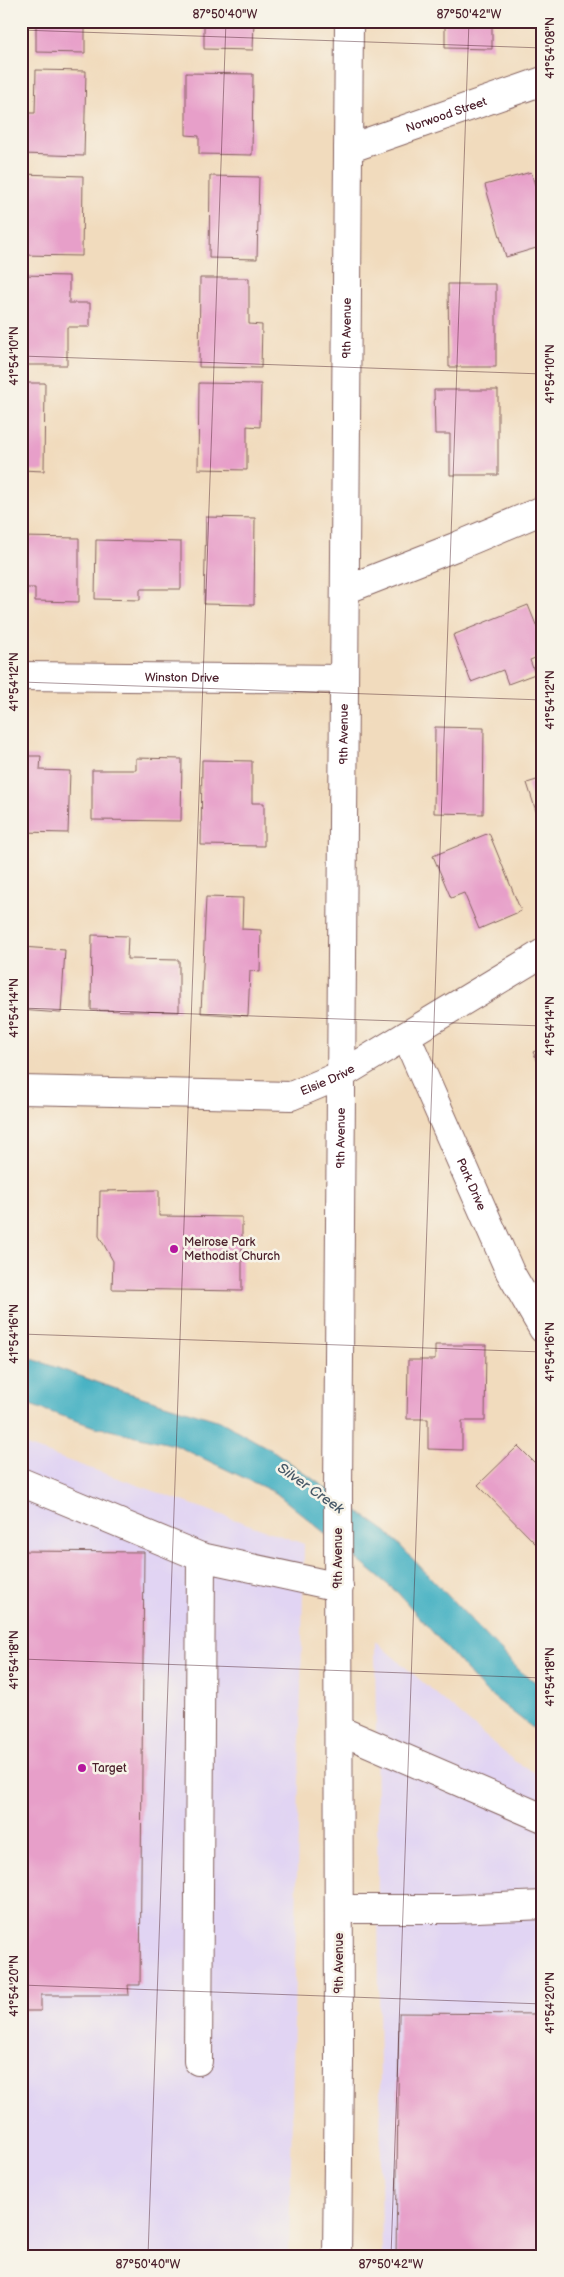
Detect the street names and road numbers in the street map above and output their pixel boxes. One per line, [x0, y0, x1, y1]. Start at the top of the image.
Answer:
street label: Norwood Street [404, 94, 489, 136]
street label: 9th Avenue [339, 298, 355, 359]
street label: Winston Drive [145, 670, 219, 686]
street label: 9th Avenue [336, 704, 352, 765]
street label: Elsie Drive [298, 1061, 358, 1099]
street label: 9th Avenue [333, 1108, 349, 1169]
street label: Park Drive [453, 1156, 489, 1213]
street label: 9th Avenue [331, 1528, 346, 1588]
street label: 9th Avenue [332, 1933, 347, 1993]

